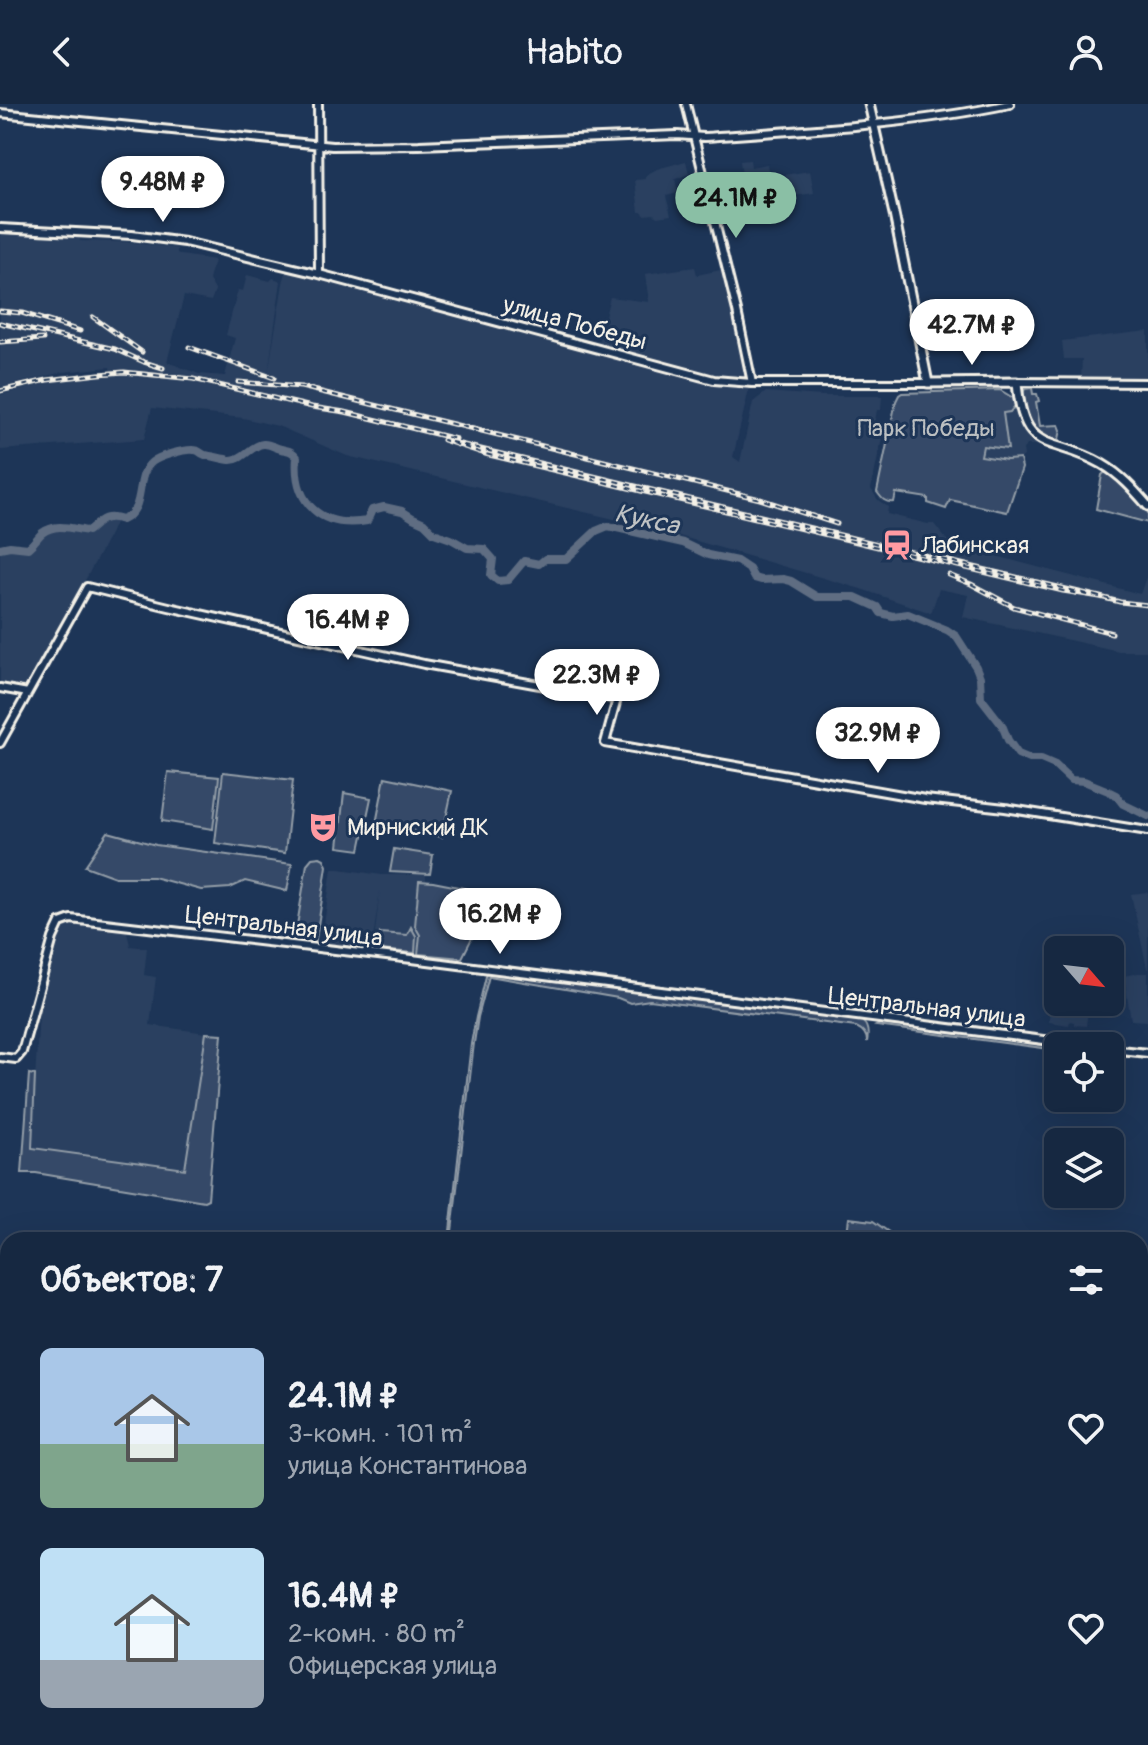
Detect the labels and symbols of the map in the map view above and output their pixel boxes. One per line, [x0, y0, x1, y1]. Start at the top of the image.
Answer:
pin: 9.48M ₽ [89, 156, 237, 224]
pin: 24.1M ₽ [662, 172, 810, 240]
street label: улица Победы [499, 290, 650, 357]
pin: 42.7M ₽ [898, 299, 1046, 367]
park label: Парк Победы [857, 414, 995, 443]
water label: Кукса [612, 498, 684, 543]
station icon: Лабинская [880, 528, 914, 562]
place label: Лабинская [920, 531, 1029, 560]
pin: 16.4M ₽ [274, 594, 422, 662]
pin: 22.3M ₽ [523, 649, 671, 717]
pin: 32.9M ₽ [804, 707, 952, 775]
theatre icon: Мирниский ДК [306, 810, 340, 844]
place label: Мирниский ДК [347, 813, 489, 842]
pin: 16.2M ₽ [426, 888, 574, 956]
street label: Центральная улица [184, 900, 384, 953]
north arrow [1044, 936, 1124, 1016]
street label: Центральная улица [827, 981, 1027, 1034]

